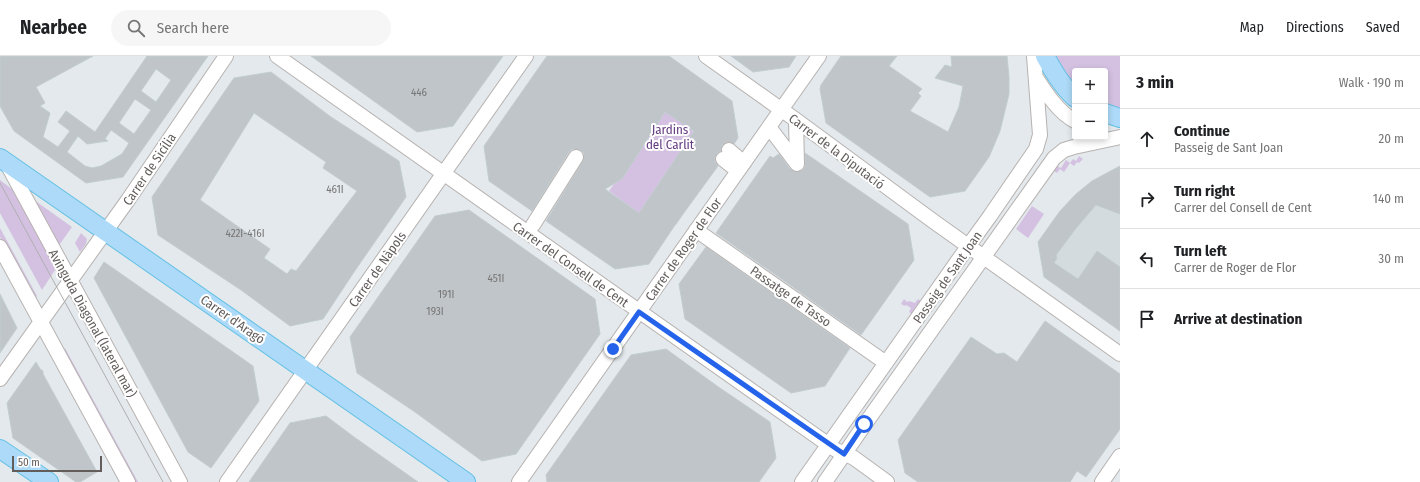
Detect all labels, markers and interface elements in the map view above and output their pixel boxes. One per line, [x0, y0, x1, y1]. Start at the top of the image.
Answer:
search box [111, 10, 391, 46]
text: Nearbee [20, 16, 87, 39]
icon: search [125, 17, 147, 39]
text: Search here [157, 19, 229, 37]
text: Map [1240, 19, 1264, 36]
text: Directions [1286, 19, 1344, 36]
text: Saved [1366, 19, 1400, 36]
map controls [1072, 68, 1108, 140]
button: + [1072, 68, 1108, 104]
text: 3 min [1136, 72, 1174, 93]
text: Walk · 190 m [1339, 75, 1404, 90]
house number: 446 [411, 86, 428, 99]
button: − [1072, 104, 1108, 140]
street label: Carrer de la Diputació [786, 111, 887, 192]
park label: Jardins del Carlit [646, 122, 695, 152]
text: Continue [1174, 122, 1230, 140]
icon: ahead [1136, 128, 1158, 150]
street label: Carrer de Sicília [120, 130, 179, 208]
text: 20 m [1378, 131, 1404, 146]
text: Passeig de Sant Joan [1174, 140, 1283, 155]
text: Turn right [1174, 182, 1235, 200]
house number: 461I [326, 183, 344, 196]
icon: right [1136, 188, 1158, 210]
text: 140 m [1373, 191, 1404, 206]
street label: Carrer de Roger de Flor [642, 194, 725, 304]
text: Carrer del Consell de Cent [1174, 200, 1312, 215]
street label: Carrer del Consell de Cent [510, 219, 632, 310]
house number: 422I-416I [225, 227, 265, 240]
street label: Carrer de Nàpols [346, 228, 409, 310]
street label: Passeig de Sant Joan [910, 228, 985, 326]
text: Turn left [1174, 242, 1227, 260]
street label: Avinguda Diagonal (lateral mar) [46, 247, 140, 400]
icon: left [1136, 248, 1158, 270]
text: 30 m [1378, 251, 1404, 266]
text: Carrer de Roger de Flor [1174, 260, 1296, 275]
street label: Passatge de Tasso [748, 263, 834, 330]
house number: 451I [488, 272, 504, 285]
house number: 191I [438, 288, 454, 301]
street label: Carrer d'Aragó [198, 292, 268, 347]
house number: 193I [426, 305, 444, 318]
icon: arrive [1136, 308, 1158, 330]
text: Arrive at destination [1174, 310, 1302, 328]
route end [604, 340, 622, 358]
route start [855, 415, 873, 433]
scale bar [12, 454, 102, 473]
text: 50 m [18, 456, 40, 469]

